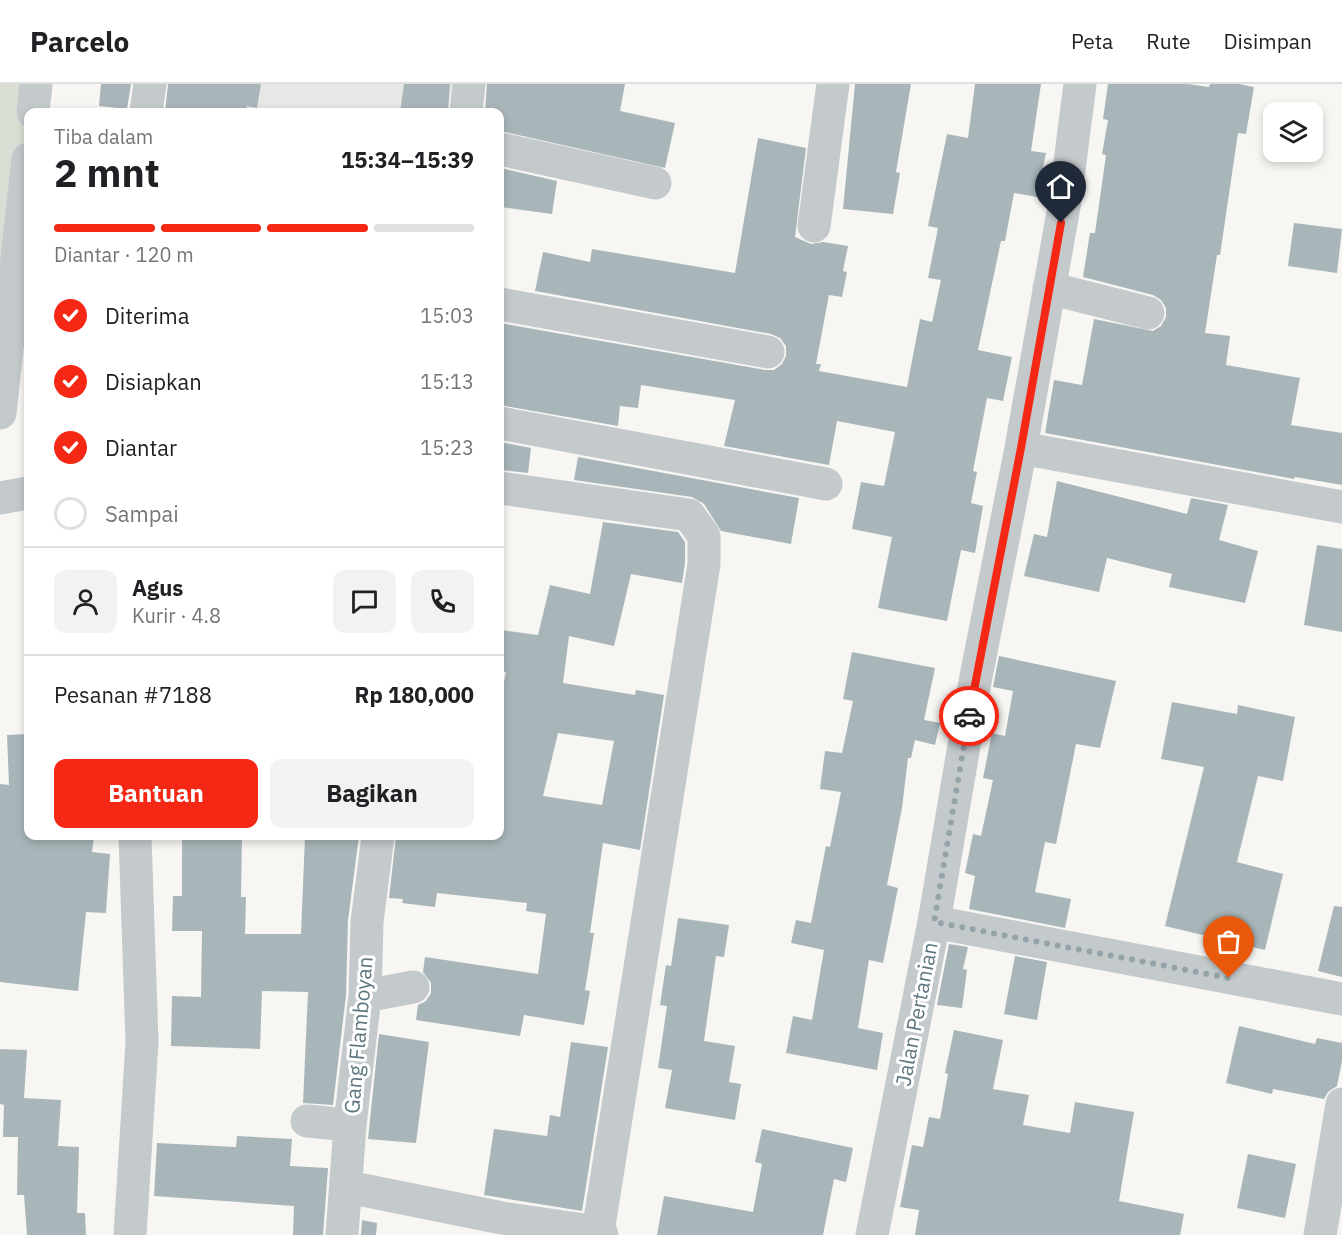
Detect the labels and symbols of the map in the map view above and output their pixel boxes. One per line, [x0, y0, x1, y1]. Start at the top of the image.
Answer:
pin [1035, 161, 1086, 223]
courier [939, 686, 999, 746]
pin [1203, 916, 1254, 978]
street label: Jalan Pertanian [888, 940, 944, 1088]
street label: Gang Flamboyan [337, 955, 379, 1115]

